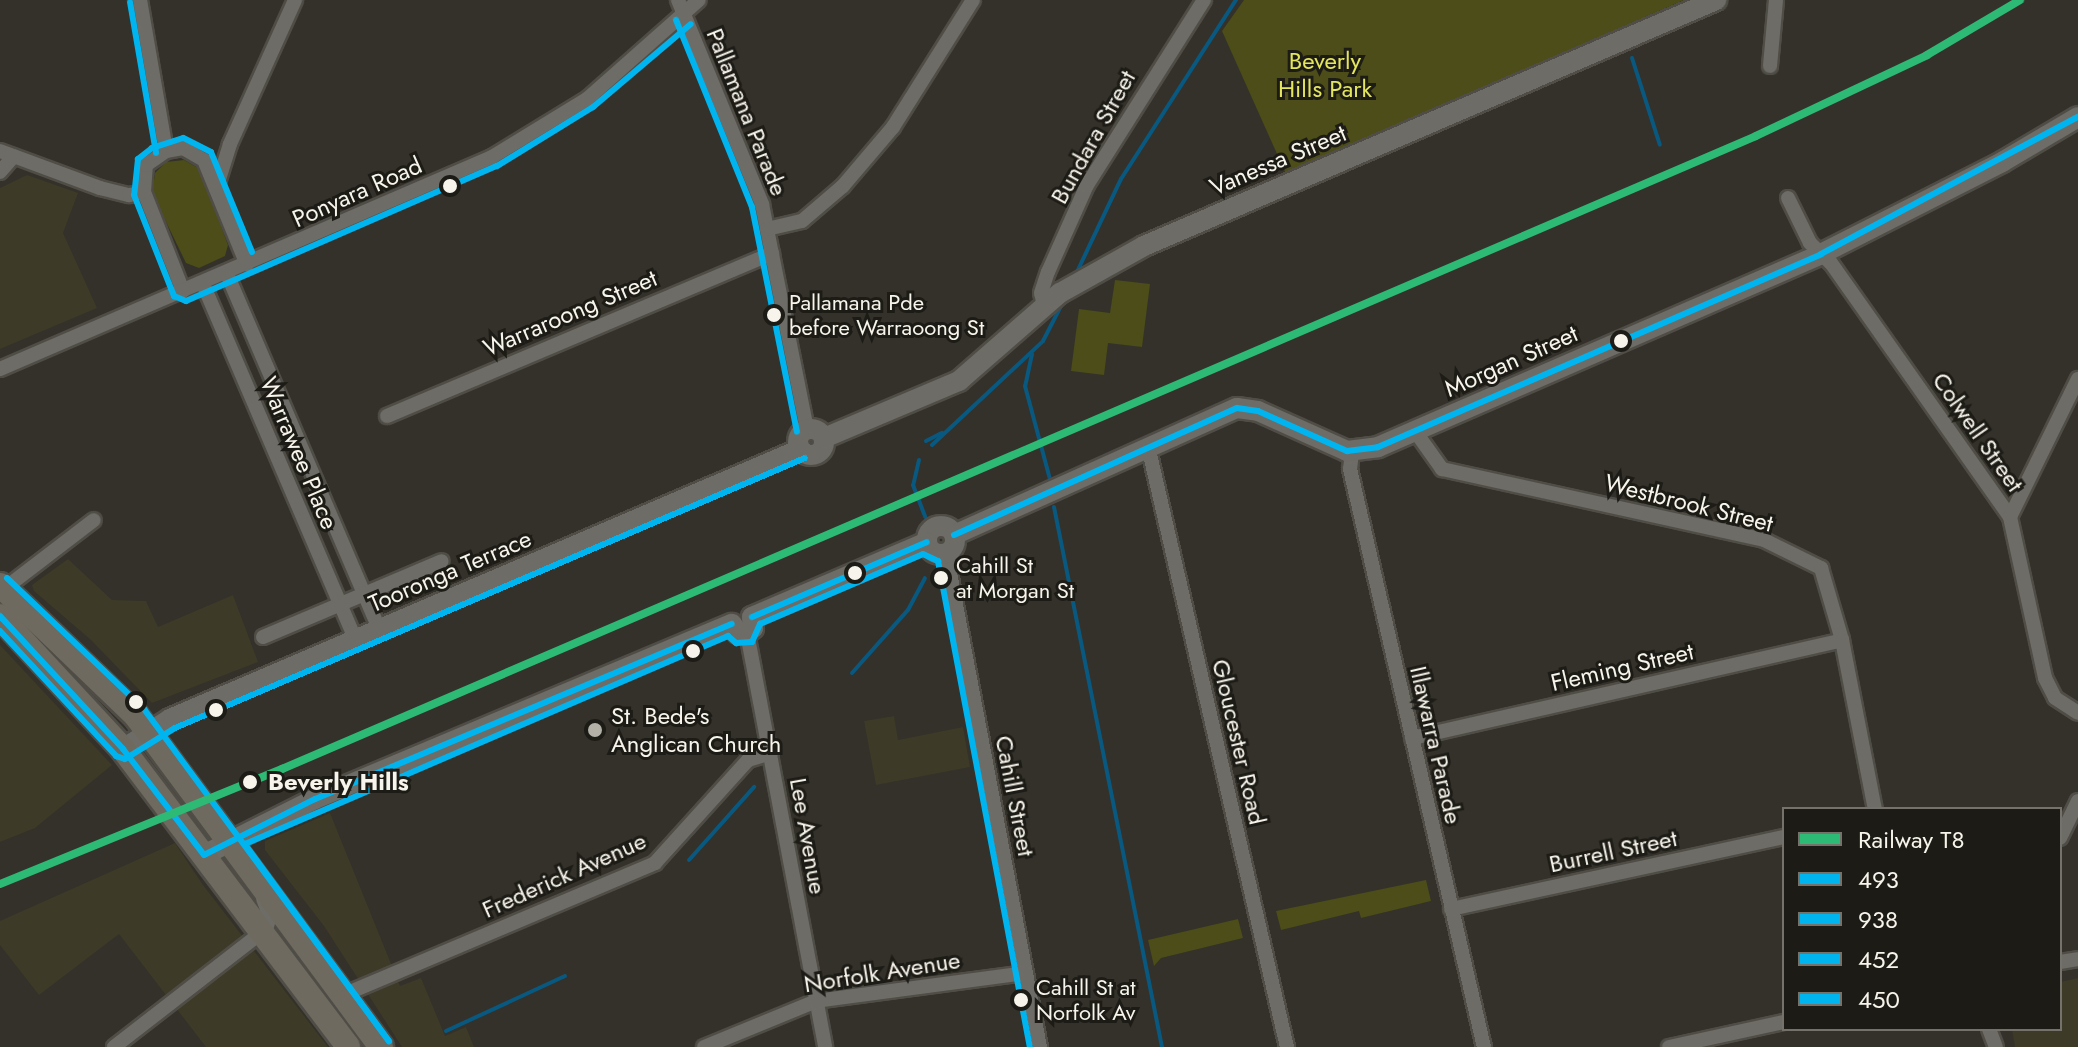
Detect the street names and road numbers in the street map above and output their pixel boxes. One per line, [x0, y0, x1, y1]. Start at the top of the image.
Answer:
street label: Pallamana Parade [700, 24, 794, 200]
street label: Bundara Street [1045, 65, 1141, 209]
street label: Vanessa Street [1206, 118, 1350, 202]
street label: Ponyara Road [288, 151, 426, 233]
street label: Warraroong Street [479, 263, 661, 363]
street label: Morgan Street [1440, 319, 1582, 403]
street label: Colwell Street [1926, 367, 2030, 497]
street label: Warrawee Place [254, 372, 344, 534]
street label: Westbrook Street [1602, 468, 1776, 538]
street label: Tooronga Terrace [364, 524, 536, 618]
street label: Fleming Street [1548, 637, 1696, 697]
street label: Gloucester Road [1206, 657, 1272, 827]
street label: Illawarra Parade [1404, 663, 1468, 827]
street label: Cahill Street [989, 733, 1041, 859]
street label: Lee Avenue [784, 776, 832, 896]
street label: Burrell Street [1546, 823, 1680, 879]
street label: Frederick Avenue [478, 826, 650, 924]
street label: Norfolk Avenue [802, 945, 962, 999]

